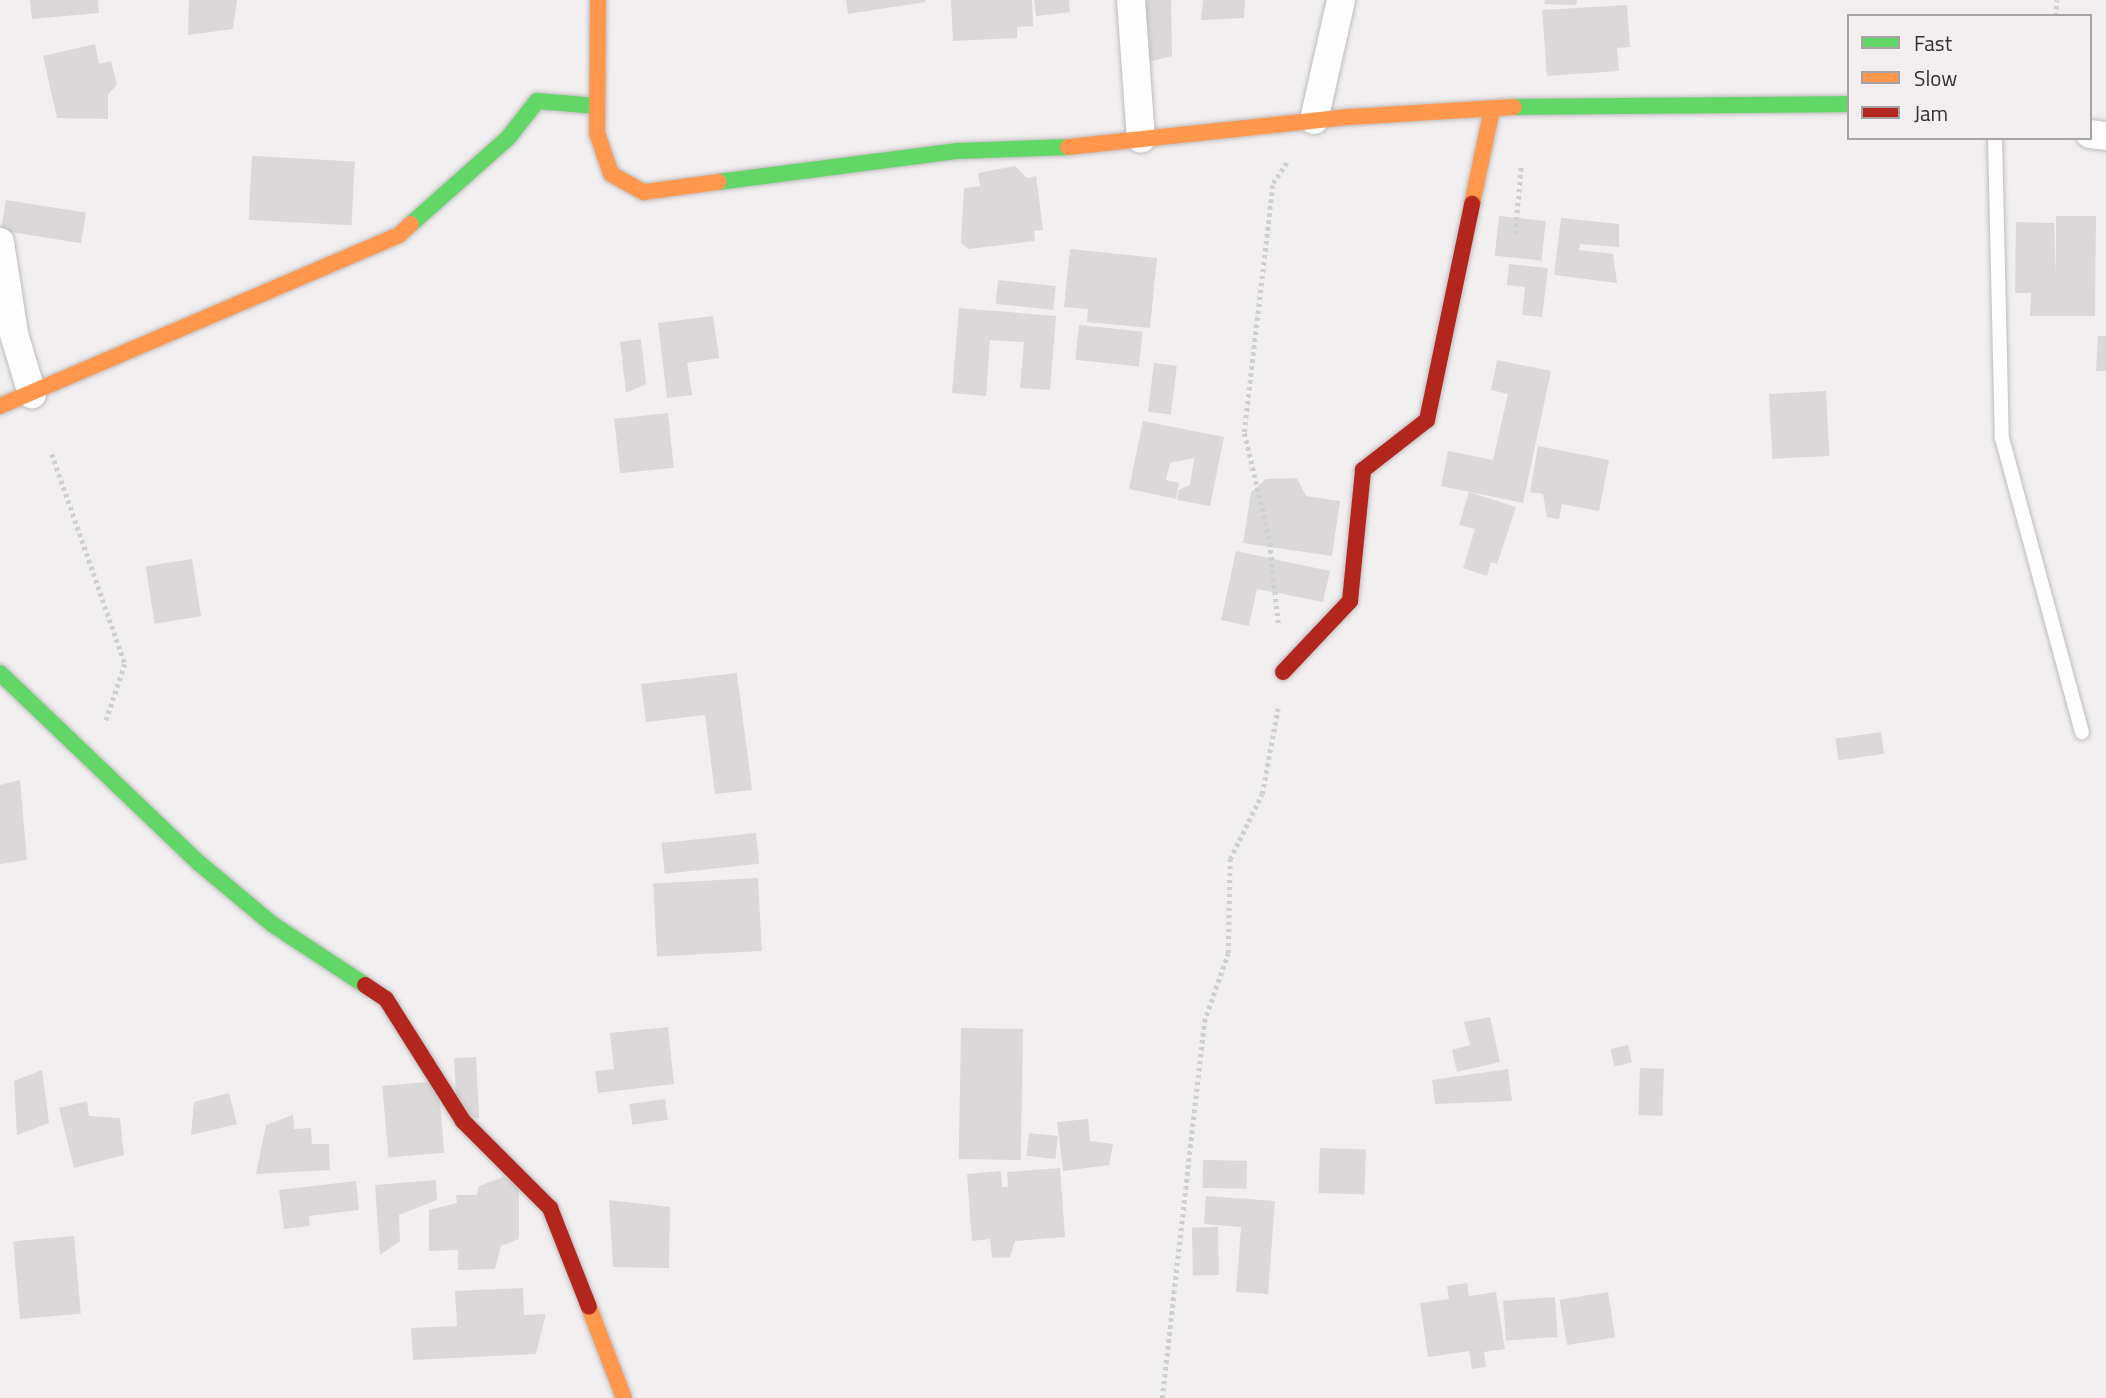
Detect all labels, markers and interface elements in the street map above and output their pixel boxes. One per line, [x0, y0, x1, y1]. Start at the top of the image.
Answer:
legend [1847, 14, 2092, 140]
text: Fast [1914, 27, 1952, 59]
text: Slow [1914, 62, 1957, 94]
text: Jam [1914, 97, 1948, 129]

